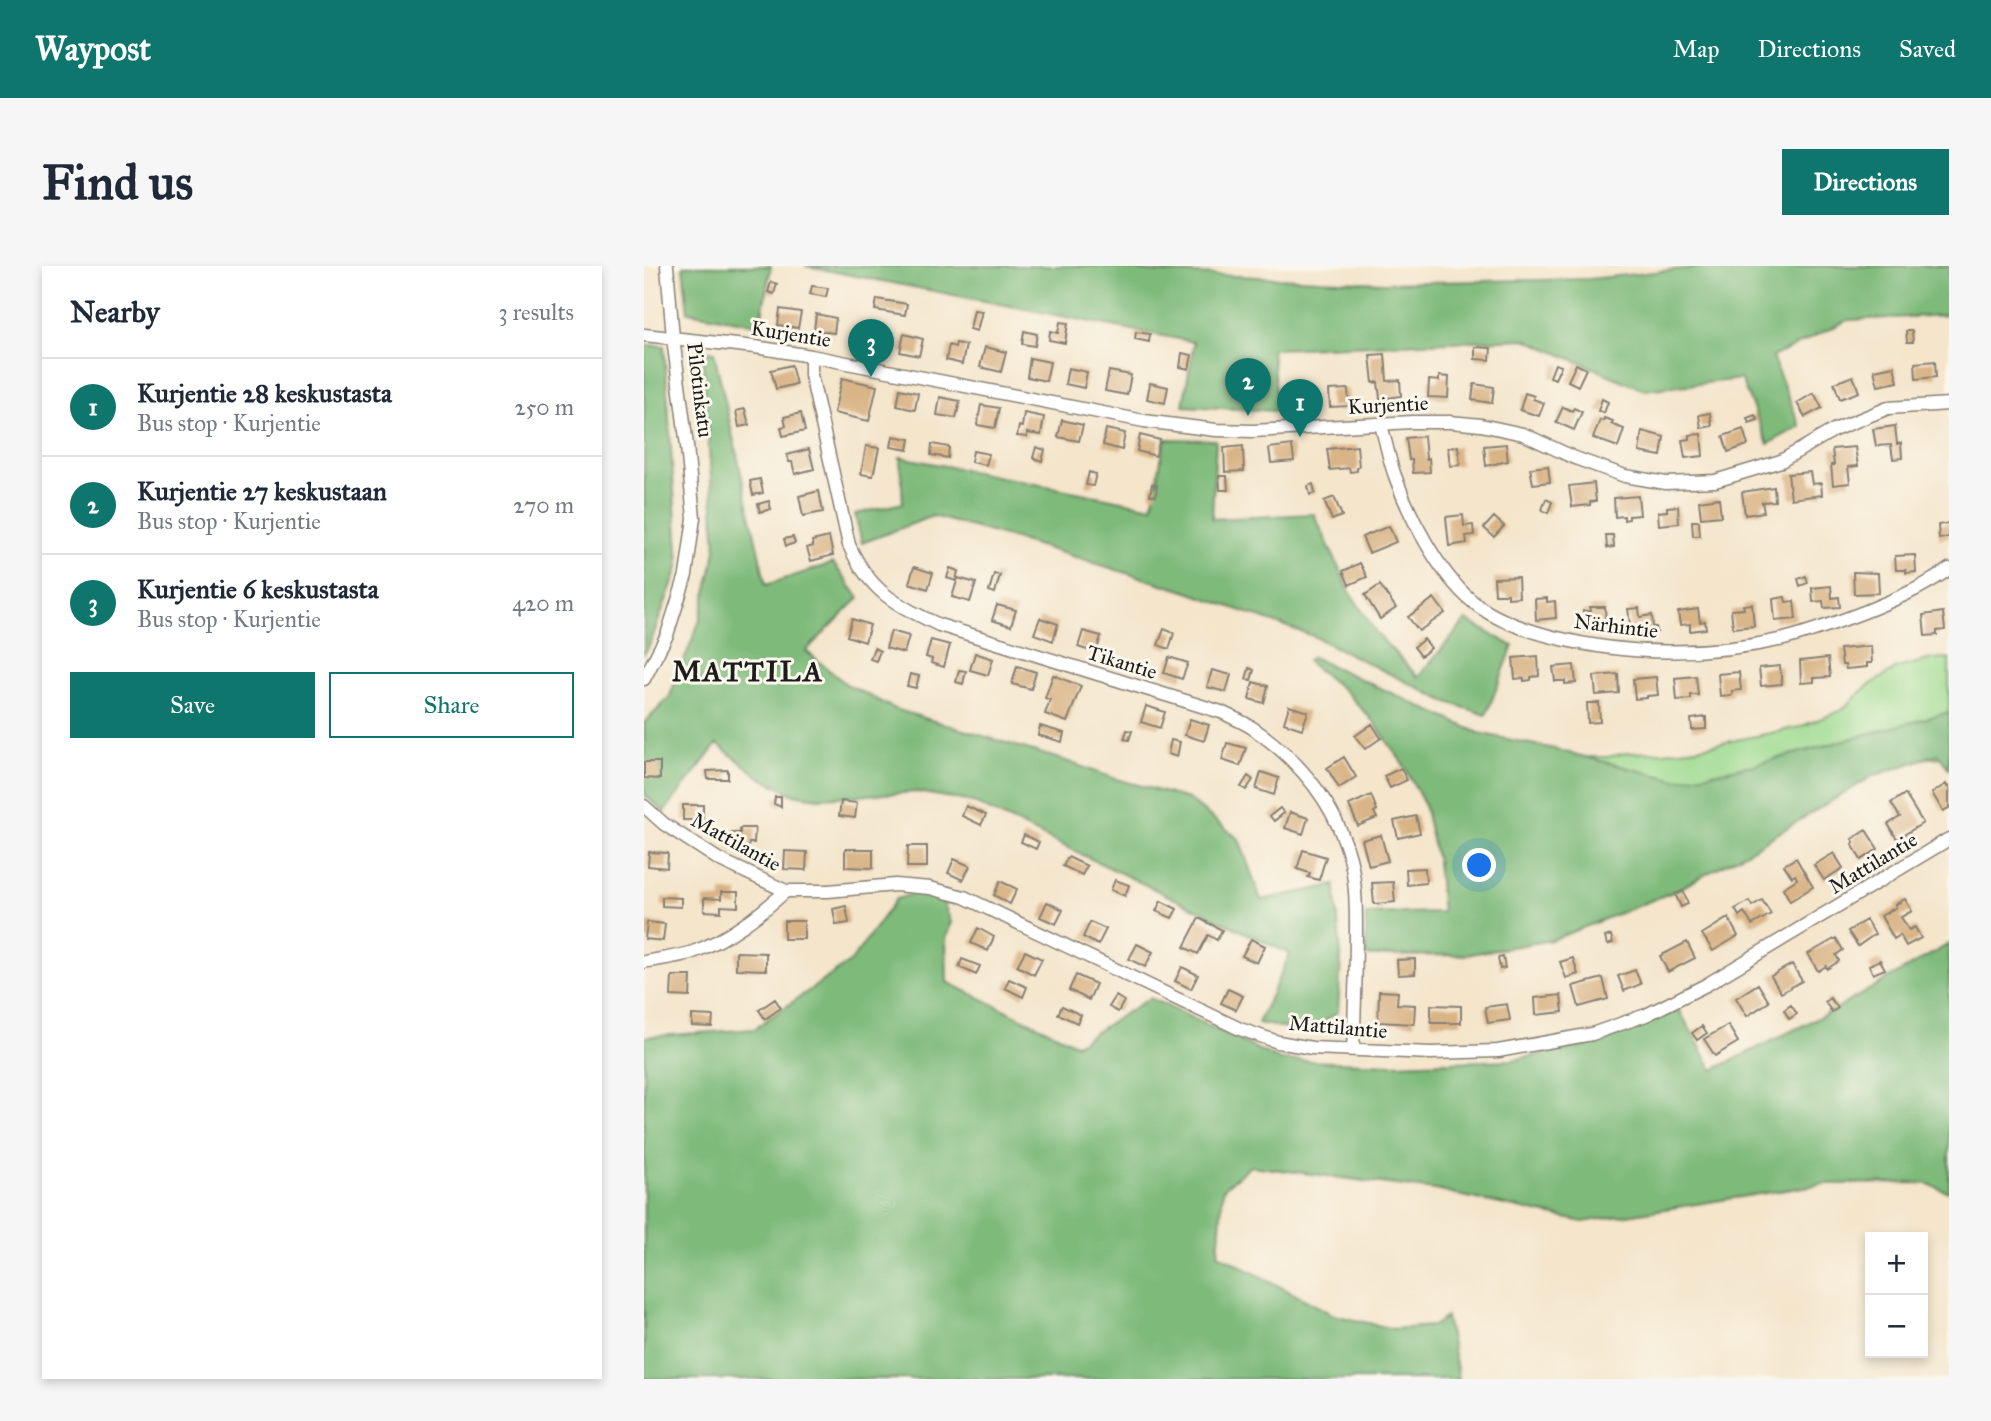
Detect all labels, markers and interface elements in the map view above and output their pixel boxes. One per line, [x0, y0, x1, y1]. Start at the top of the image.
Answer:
text: Waypost [35, 29, 151, 69]
text: Map [1673, 34, 1720, 64]
text: Directions [1758, 34, 1861, 64]
text: Saved [1899, 34, 1956, 64]
button: Directions [1782, 149, 1949, 215]
text: Find us [42, 153, 193, 212]
text: Nearby [70, 294, 160, 330]
text: 3 results [498, 298, 574, 326]
street label: Kurjentie [749, 315, 833, 353]
pin: 3 [848, 319, 894, 377]
street label: Pilotinkatu [681, 341, 719, 439]
pin: 2 [1225, 358, 1271, 416]
text: Kurjentie 28 keskustasta [137, 377, 392, 409]
pin: 1 [1277, 379, 1323, 437]
street label: Kurjentie [1347, 390, 1429, 420]
text: 1 [88, 393, 98, 421]
text: 250 m [514, 393, 574, 421]
text: Bus stop · Kurjentie [137, 409, 321, 437]
text: Kurjentie 27 keskustaan [137, 475, 387, 507]
text: 2 [87, 491, 99, 519]
text: 270 m [513, 491, 574, 519]
text: Bus stop · Kurjentie [137, 507, 321, 535]
text: Kurjentie 6 keskustasta [137, 573, 379, 605]
text: 3 [88, 589, 98, 617]
text: 420 m [512, 589, 574, 617]
text: Bus stop · Kurjentie [137, 605, 321, 633]
street label: Närhintie [1572, 608, 1660, 644]
street label: Tikantie [1084, 639, 1160, 685]
district label: MATTILA [672, 654, 824, 689]
button: Save [70, 672, 315, 738]
button: Share [329, 672, 574, 738]
street label: Mattilantie [686, 807, 786, 877]
street label: Mattilantie [1824, 826, 1922, 900]
your location [1462, 848, 1496, 882]
street label: Mattilantie [1288, 1010, 1389, 1044]
map controls [1865, 1232, 1928, 1358]
button: + [1865, 1232, 1928, 1295]
button: − [1865, 1295, 1928, 1358]

